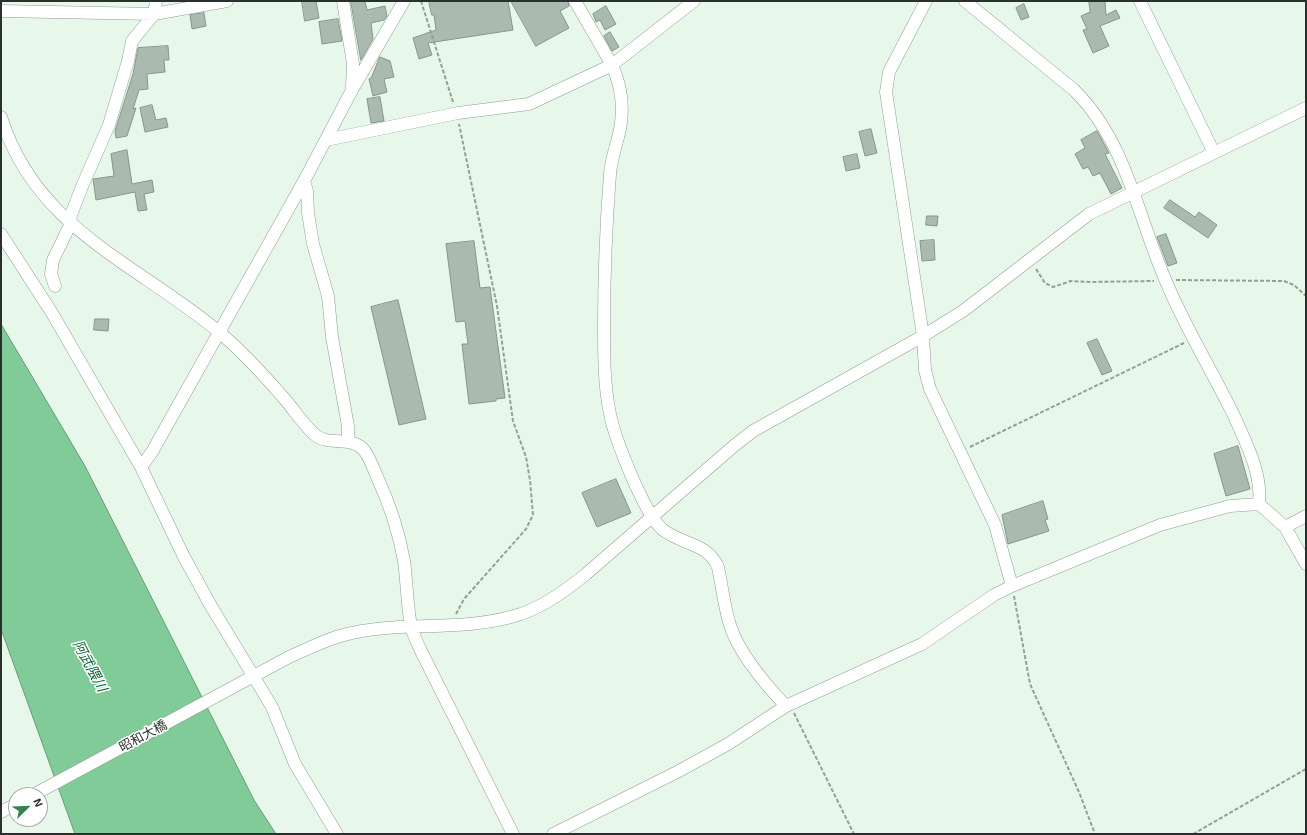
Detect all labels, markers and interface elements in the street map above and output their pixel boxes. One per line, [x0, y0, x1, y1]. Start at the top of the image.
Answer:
water label: 阿武隈川 [69, 637, 111, 695]
street label: 昭和大橋 [116, 717, 170, 755]
north arrow [8, 787, 48, 827]
text: N [31, 796, 46, 809]

